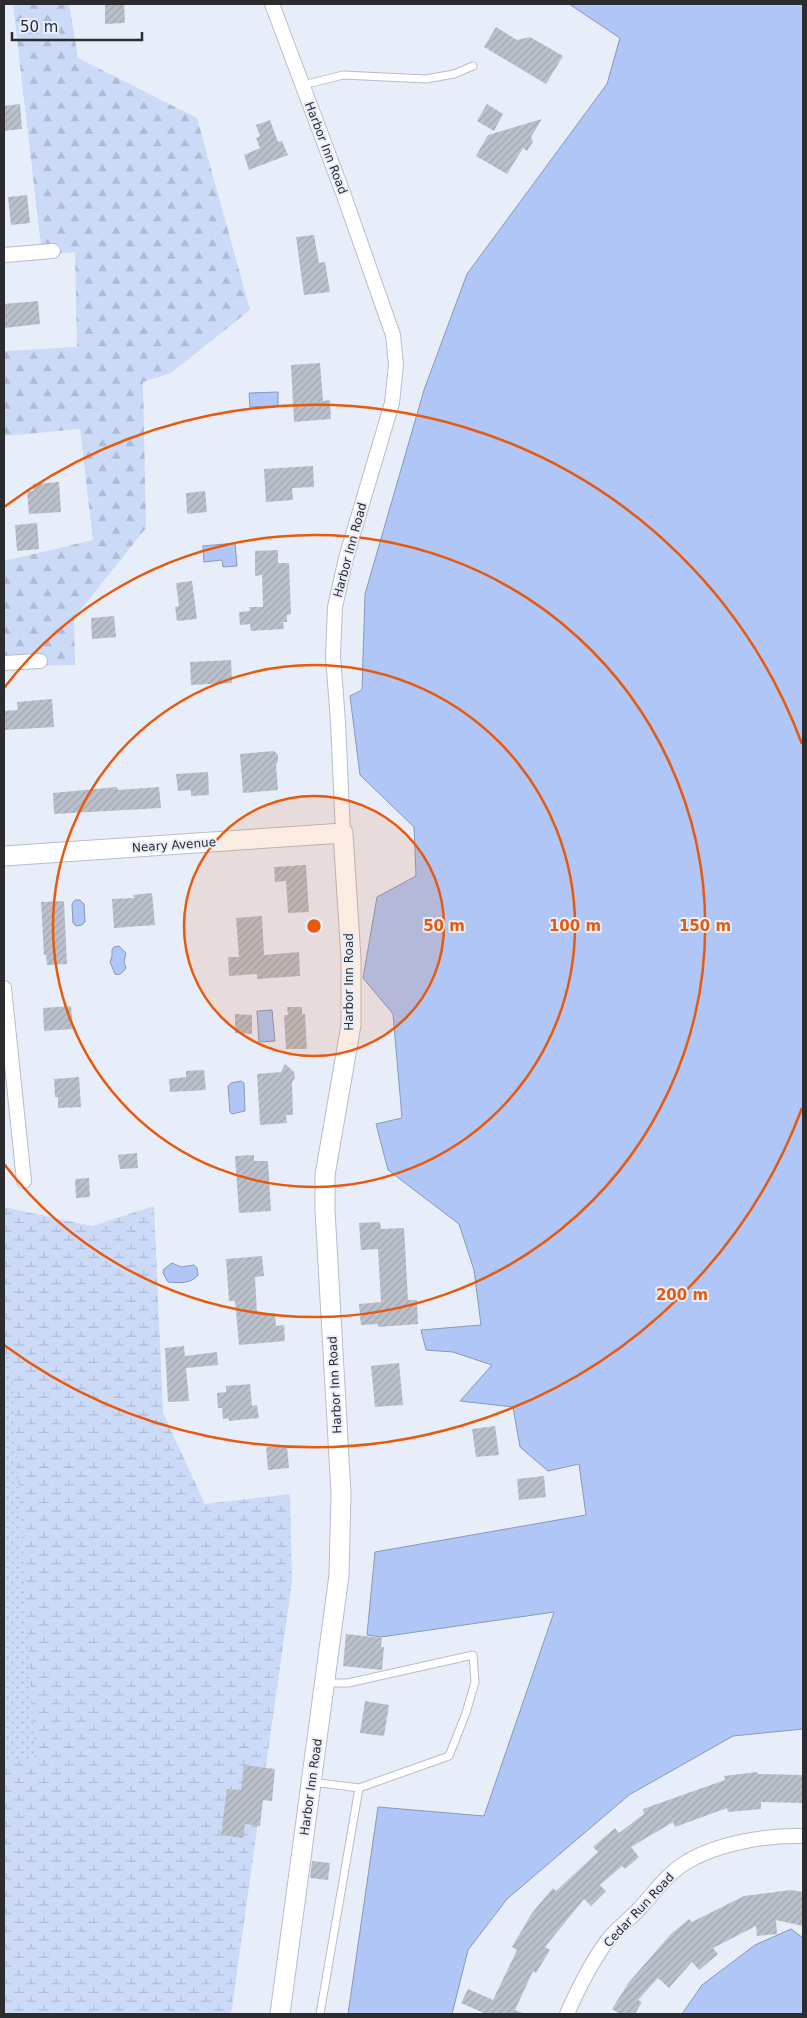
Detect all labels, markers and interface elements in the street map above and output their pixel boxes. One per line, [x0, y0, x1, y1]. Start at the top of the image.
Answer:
scale bar [12, 10, 142, 42]
text: 50 m [20, 18, 58, 36]
street label: Harbor Inn Road [302, 100, 350, 196]
street label: Harbor Inn Road [331, 501, 369, 599]
street label: Neary Avenue [132, 835, 216, 855]
centre of rings [305, 917, 323, 935]
text: 50 m [423, 917, 465, 935]
text: 100 m [549, 917, 601, 935]
text: 150 m [679, 917, 731, 935]
street label: Harbor Inn Road [342, 933, 356, 1031]
text: 200 m [656, 1286, 708, 1304]
street label: Harbor Inn Road [325, 1336, 345, 1434]
street label: Harbor Inn Road [297, 1738, 325, 1836]
street label: Cedar Run Road [601, 1870, 677, 1950]

